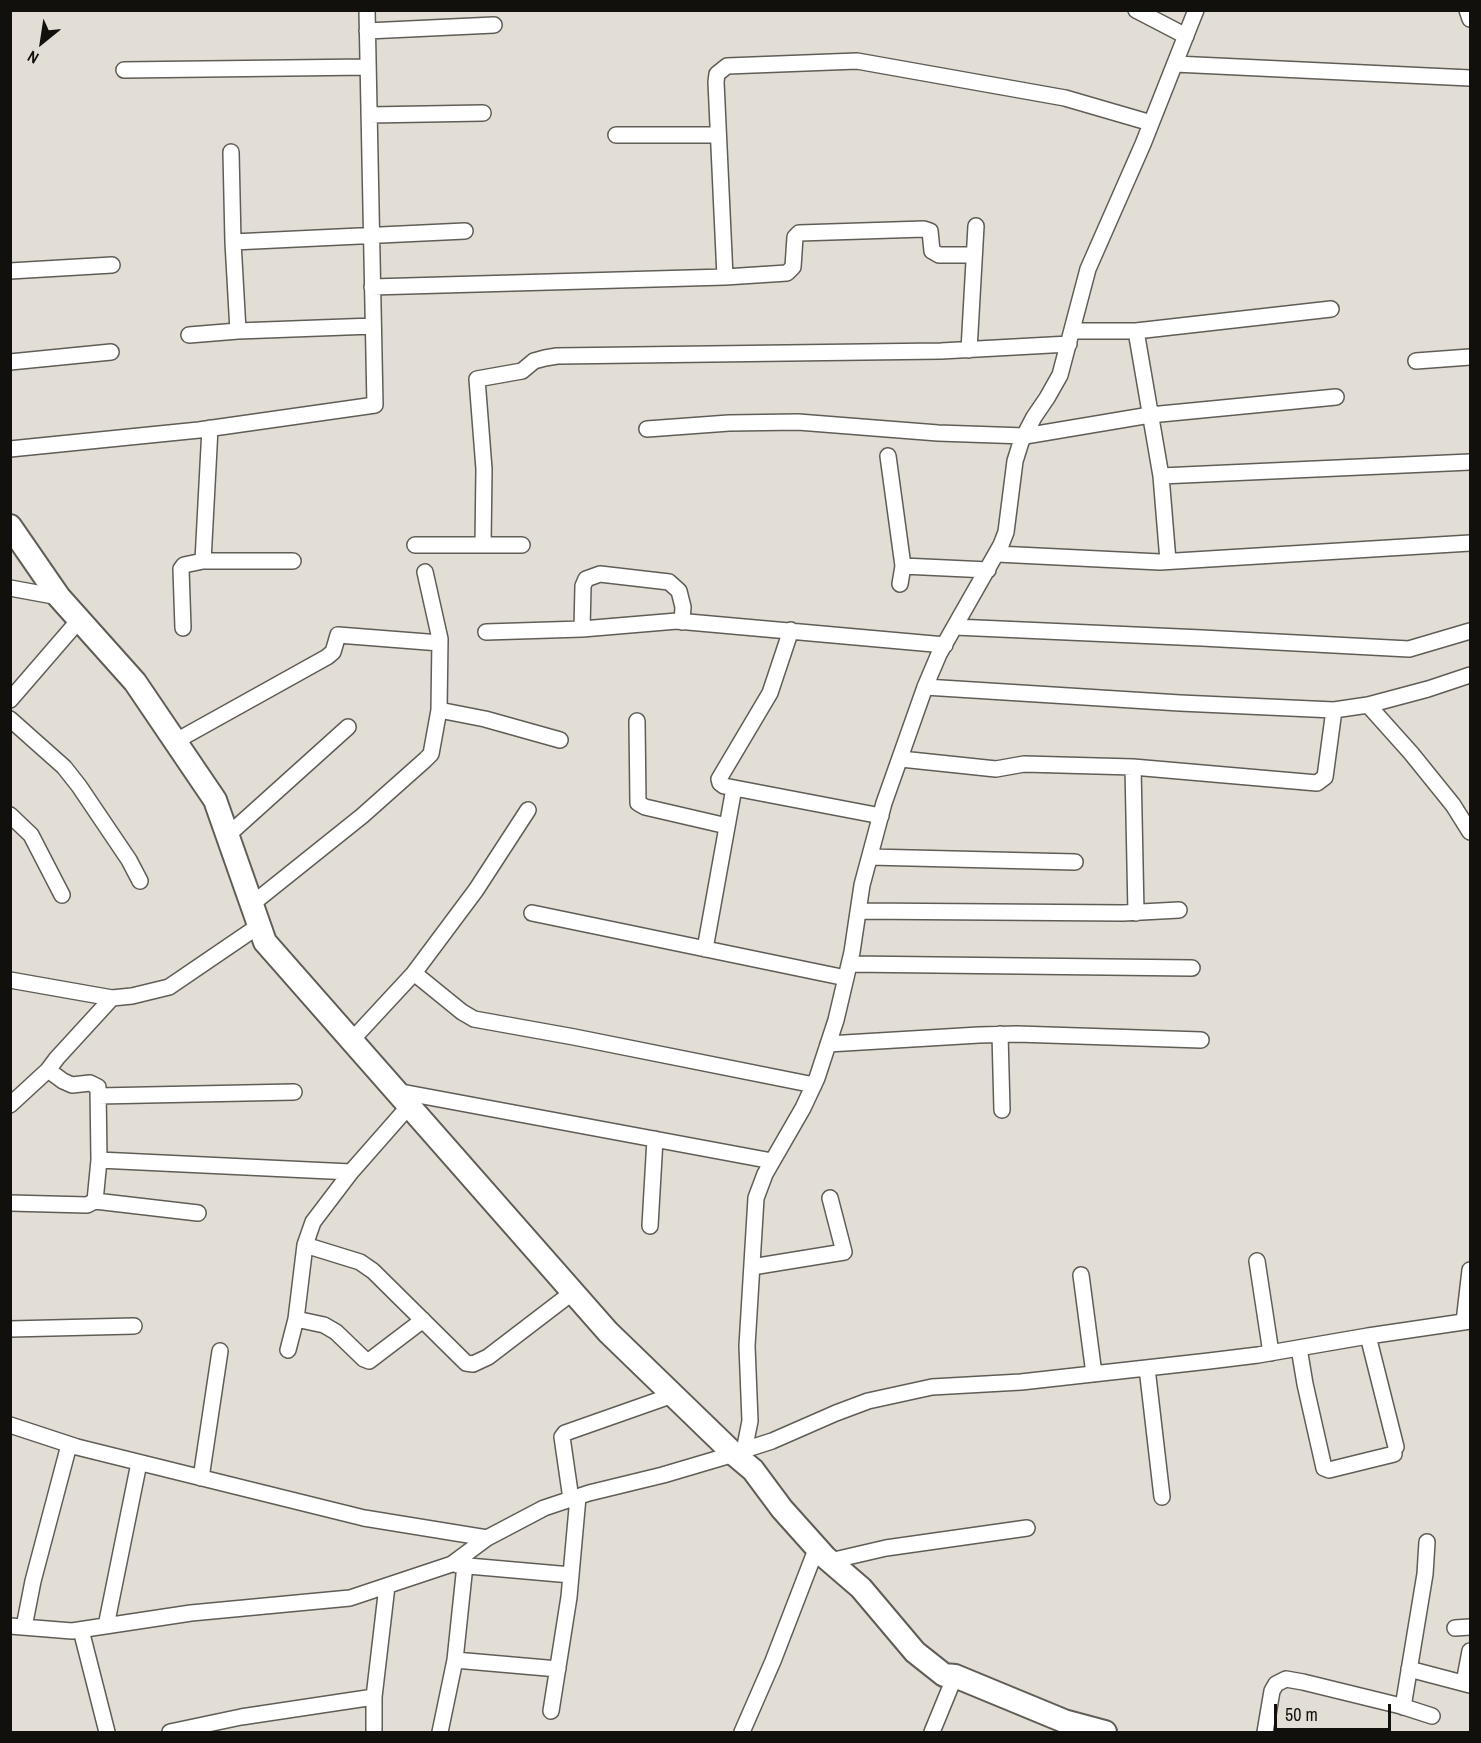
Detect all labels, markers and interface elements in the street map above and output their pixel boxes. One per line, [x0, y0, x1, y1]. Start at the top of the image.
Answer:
north arrow [12, 12, 72, 72]
text: N [23, 46, 43, 69]
scale bar [1277, 1692, 1394, 1730]
text: 50 m [1285, 1702, 1318, 1727]

